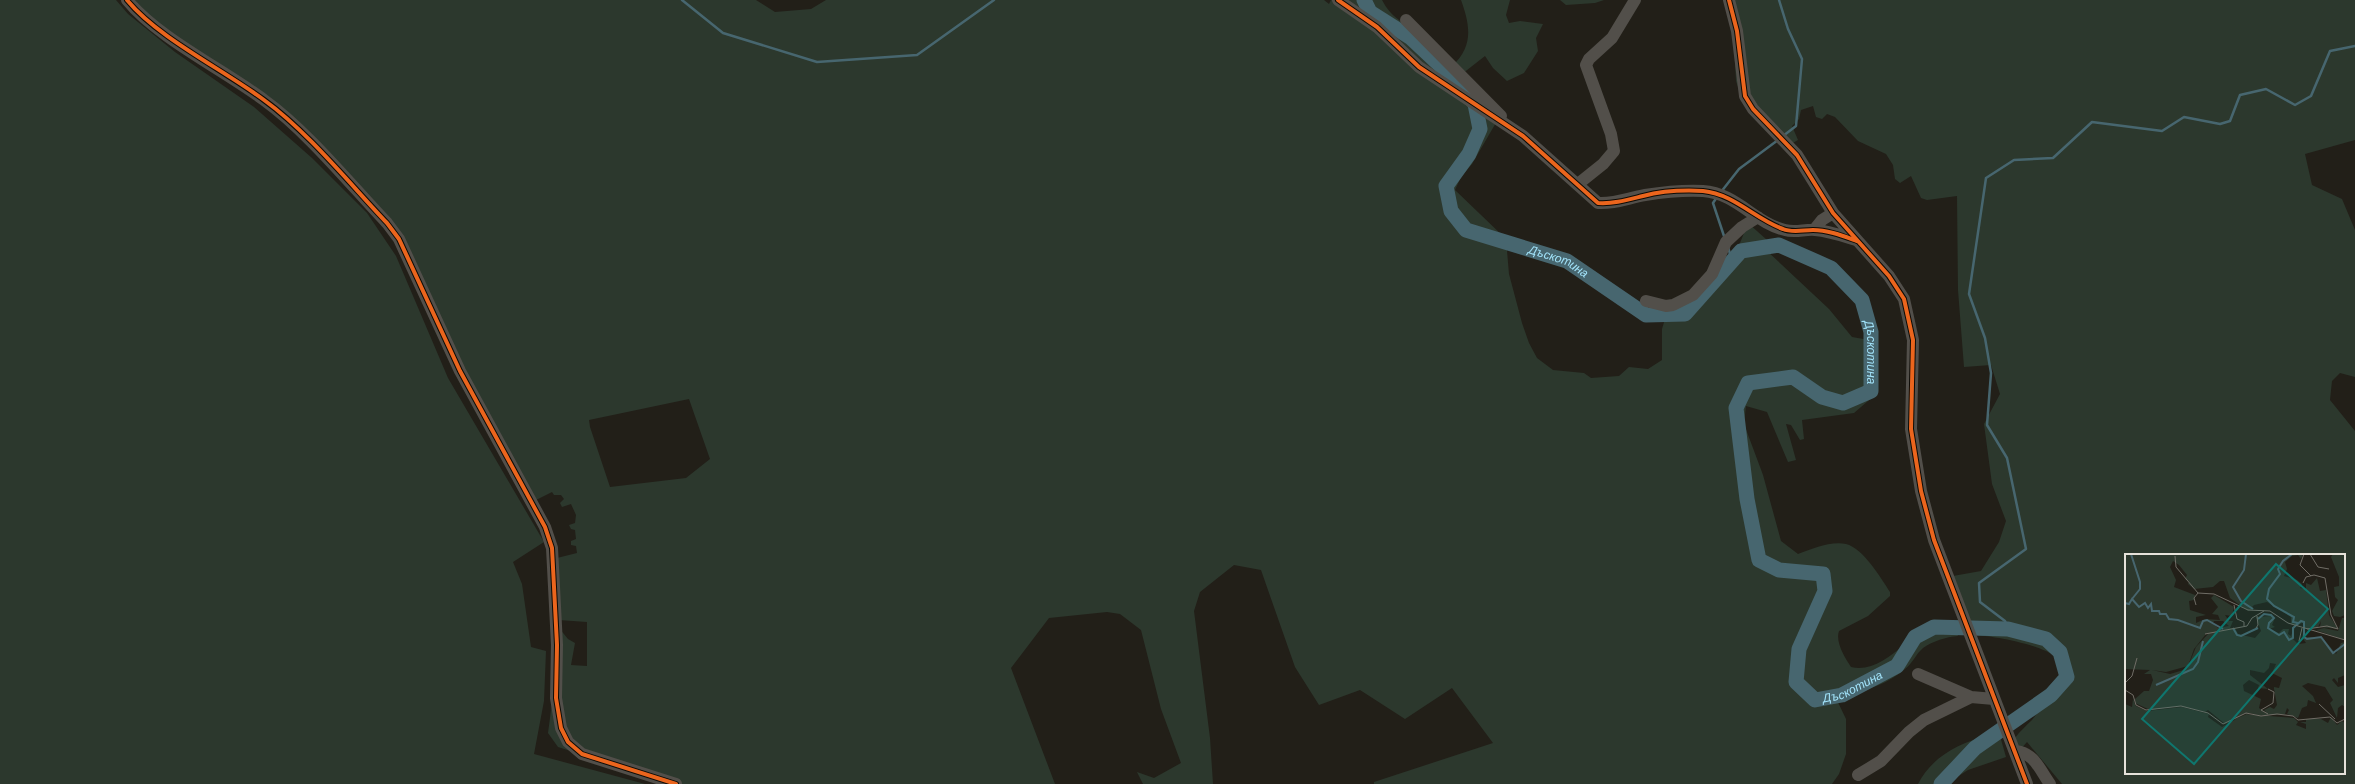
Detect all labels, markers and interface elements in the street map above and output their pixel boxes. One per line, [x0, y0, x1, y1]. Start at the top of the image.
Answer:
water label: Дъскотина [1525, 242, 1591, 281]
water label: Дъскотина [1860, 317, 1878, 385]
inset map [2125, 554, 2345, 774]
water label: Дъскотина [1820, 668, 1885, 706]

